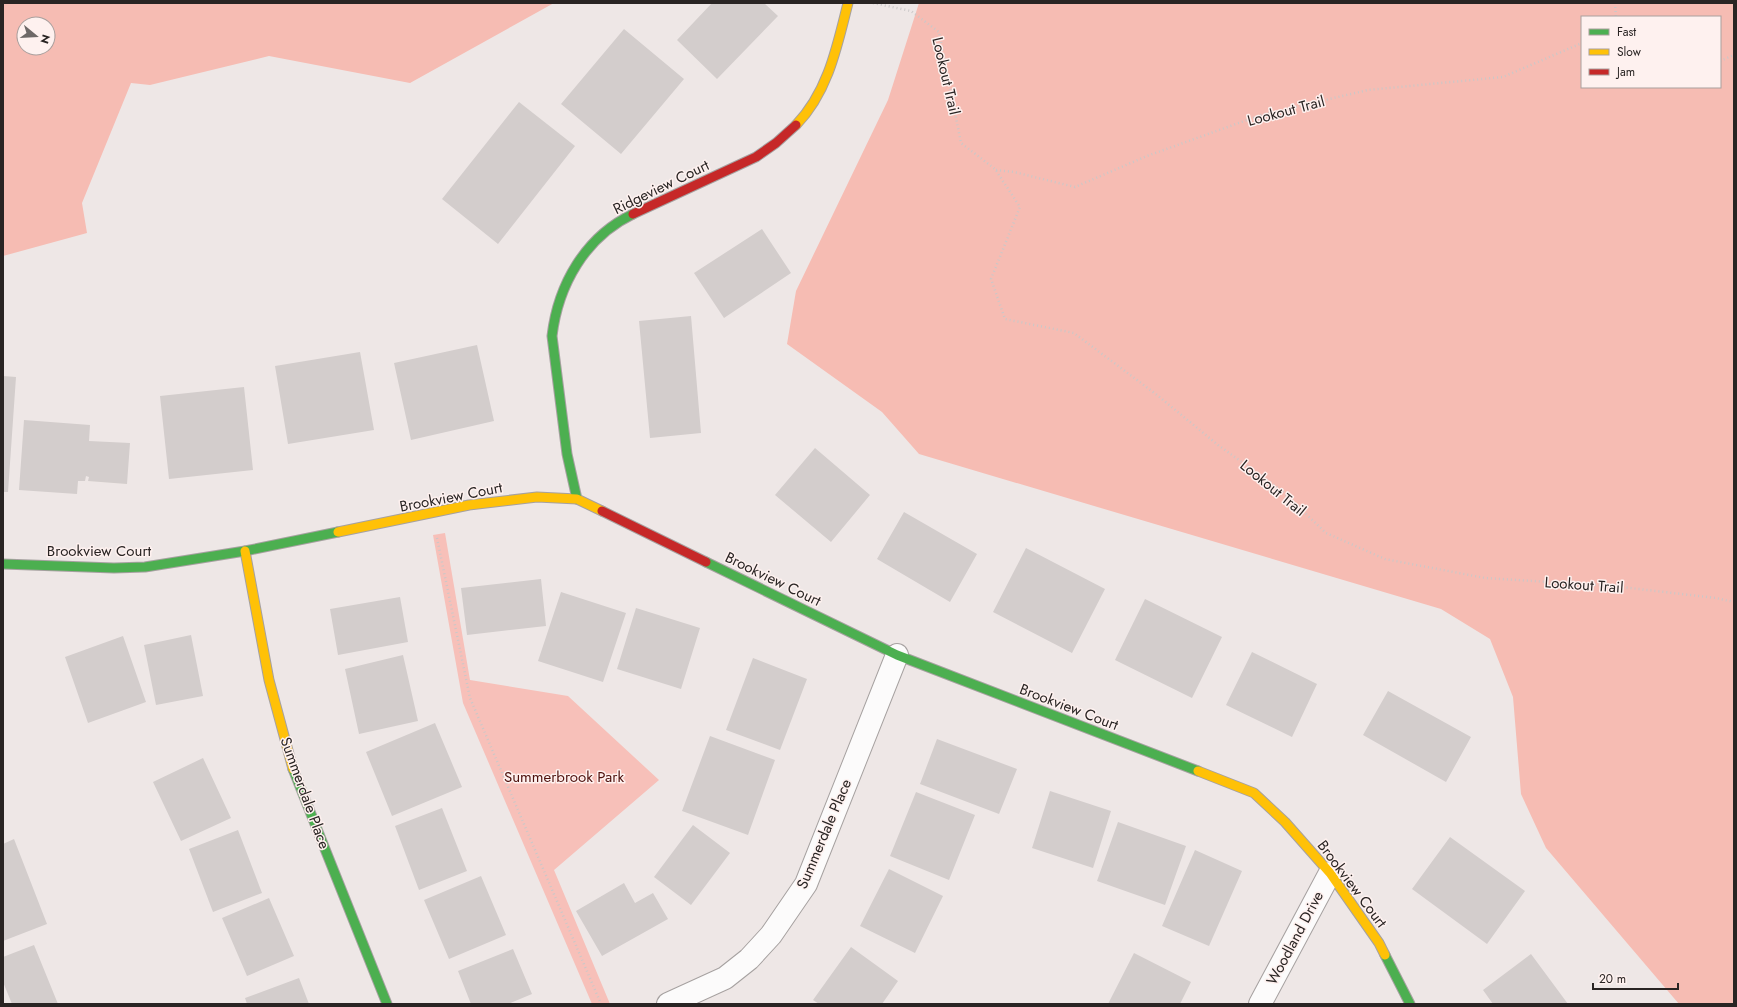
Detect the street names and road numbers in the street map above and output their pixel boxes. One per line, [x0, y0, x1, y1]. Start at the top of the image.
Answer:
street label: Lookout Trail [926, 35, 966, 117]
street label: Lookout Trail [1245, 90, 1327, 132]
street label: Ridgeview Court [609, 154, 713, 220]
street label: Lookout Trail [1235, 455, 1311, 521]
street label: Brookview Court [398, 476, 505, 518]
street label: Brookview Court [47, 540, 152, 562]
street label: Brookview Court [721, 546, 825, 612]
street label: Lookout Trail [1544, 571, 1624, 599]
street label: Brookview Court [1016, 678, 1122, 736]
street label: Summerdale Place [275, 734, 336, 852]
street label: Summerdale Place [791, 775, 857, 892]
street label: Brookview Court [1312, 836, 1392, 933]
street label: Woodland Drive [1261, 887, 1329, 989]

